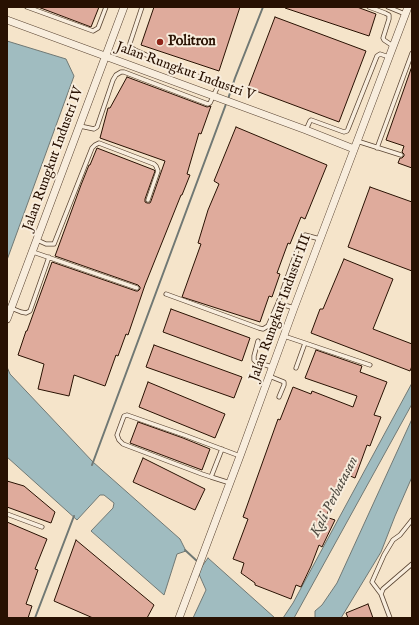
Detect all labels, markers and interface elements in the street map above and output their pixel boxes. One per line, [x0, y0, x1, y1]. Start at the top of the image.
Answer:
place label: Politron [168, 34, 216, 50]
marker: Politron [155, 37, 165, 47]
street label: Jalan Rungkut Industri V [113, 39, 257, 105]
street label: Jalan Rungkut Industri IV [20, 85, 88, 233]
street label: Jalan Rungkut Industri III [247, 232, 315, 384]
water label: Kali Perbatasan [307, 454, 363, 540]

